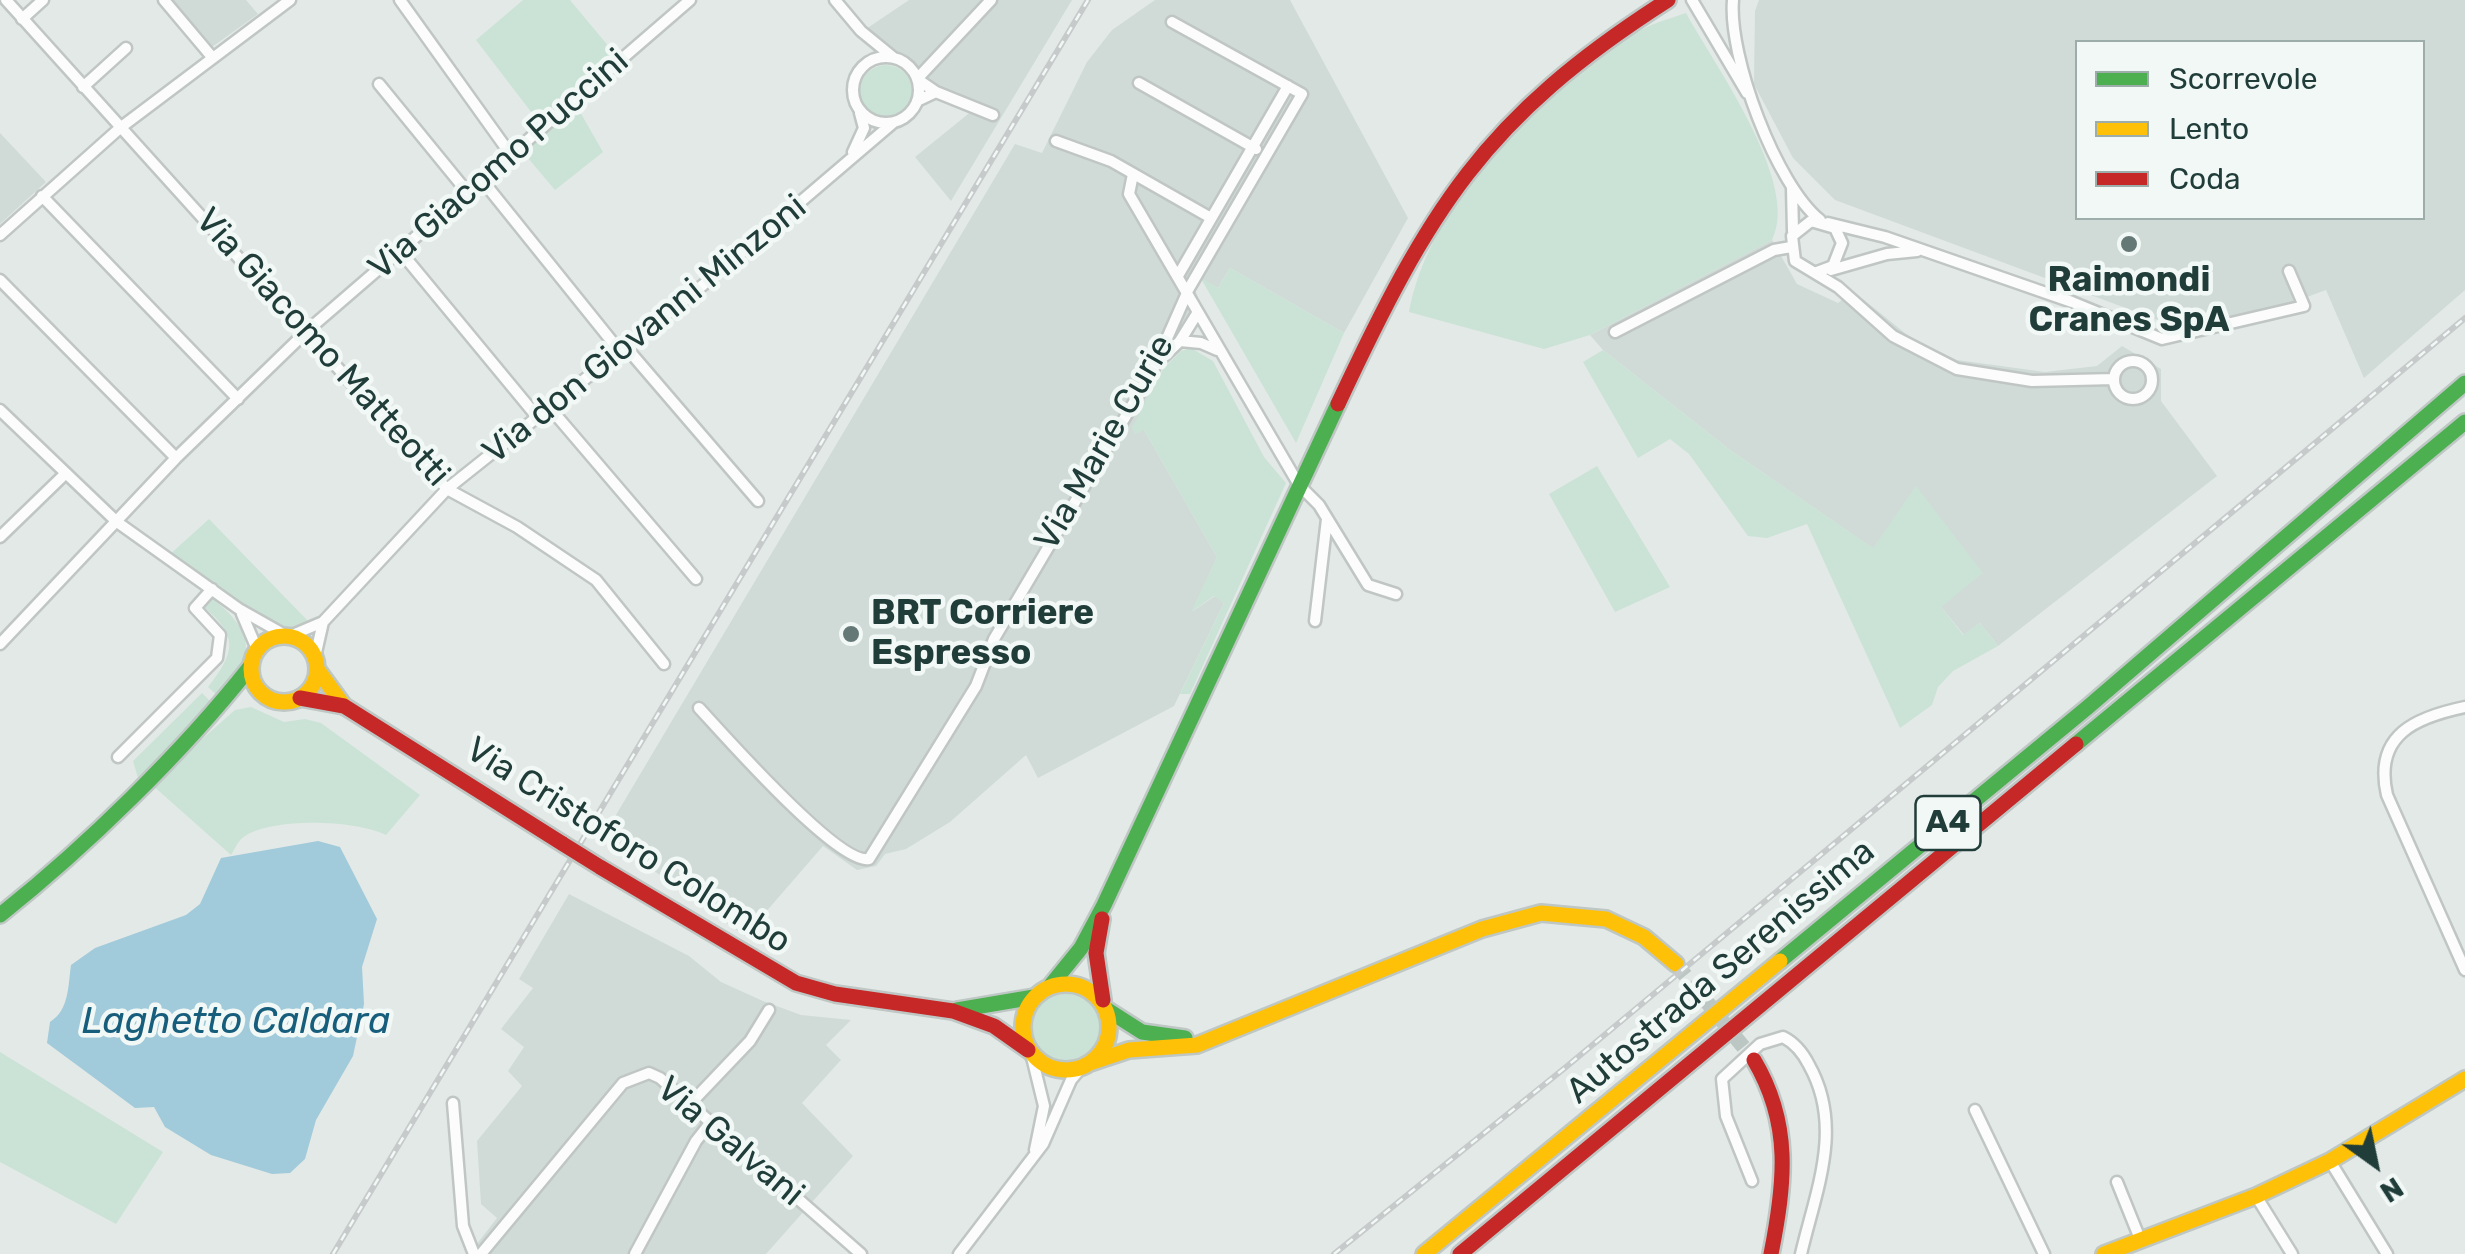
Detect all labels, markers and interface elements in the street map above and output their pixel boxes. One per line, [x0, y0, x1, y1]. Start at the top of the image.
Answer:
legend [2075, 40, 2425, 220]
street label: Via Giacomo Puccini [361, 41, 637, 289]
text: Scorrevole [2169, 61, 2318, 97]
text: Lento [2169, 111, 2249, 147]
text: Coda [2169, 161, 2241, 197]
street label: Via don Giovanni Minzoni [475, 187, 815, 473]
street label: Via Giacomo Matteotti [186, 200, 458, 496]
marker: Raimondi Cranes SpA [2118, 233, 2140, 255]
place label: Raimondi Cranes SpA [2028, 260, 2230, 342]
street label: Via Marie Curie [1026, 328, 1184, 558]
place label: BRT Corriere Espresso [871, 593, 1094, 675]
marker: BRT Corriere Espresso [840, 623, 862, 645]
street label: Via Cristoforo Colombo [458, 729, 798, 963]
road number: A4 [1916, 796, 1980, 850]
street label: Autostrada Serenissima [1559, 831, 1883, 1113]
water label: Laghetto Caldara [81, 999, 391, 1045]
street label: Via Galvani [648, 1069, 812, 1215]
north arrow [2325, 1114, 2425, 1214]
text: N [2374, 1170, 2409, 1209]

